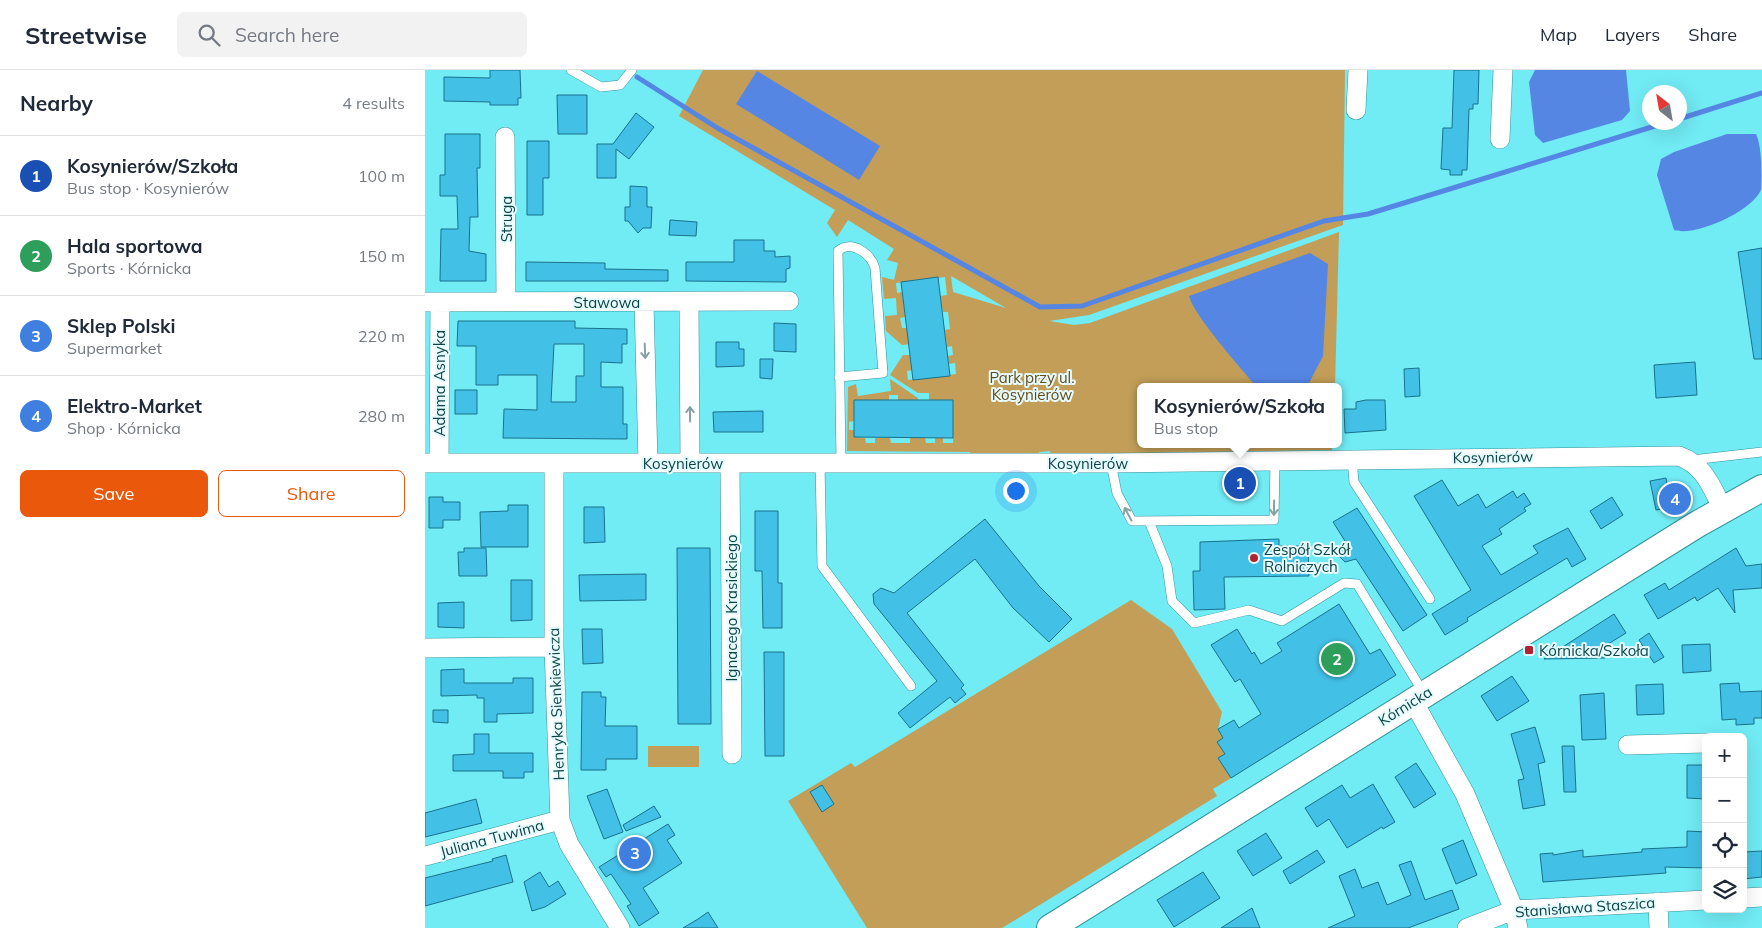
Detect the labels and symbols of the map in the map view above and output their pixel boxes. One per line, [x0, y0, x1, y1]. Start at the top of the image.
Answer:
north arrow [1642, 85, 1687, 130]
street label: Struga [497, 196, 516, 242]
street label: Stawowa [574, 293, 640, 312]
street label: Adama Asnyka [430, 330, 449, 436]
one-way arrow [640, 342, 650, 358]
park label: Park przy ul. Kosynierów [989, 368, 1075, 404]
one-way arrow [685, 406, 695, 422]
street label: Kosynierów [1453, 447, 1533, 467]
street label: Kosynierów [643, 454, 723, 473]
street label: Kosynierów [1048, 454, 1128, 473]
pin: 1 [1224, 464, 1256, 502]
your location [1003, 478, 1029, 504]
pin: 4 [1659, 480, 1691, 518]
one-way arrow [1269, 500, 1279, 516]
one-way arrow [1123, 506, 1133, 521]
street label: Ignacego Krasickiego [722, 534, 741, 682]
place label: Zespół Szkół Rolniczych [1264, 540, 1351, 576]
marker: Zespół Szkół Rolniczych [1248, 552, 1260, 564]
street label: Henryka Sienkiewicza [544, 627, 568, 781]
pin: 2 [1321, 640, 1353, 678]
place label: Kórnicka/Szkoła [1539, 641, 1649, 660]
marker: Kórnicka/Szkoła [1523, 644, 1535, 656]
street label: Kórnicka [1375, 682, 1435, 730]
street label: Juliana Tuwima [438, 815, 546, 861]
pin: 3 [619, 834, 651, 872]
street label: Stanisława Staszica [1514, 893, 1656, 921]

